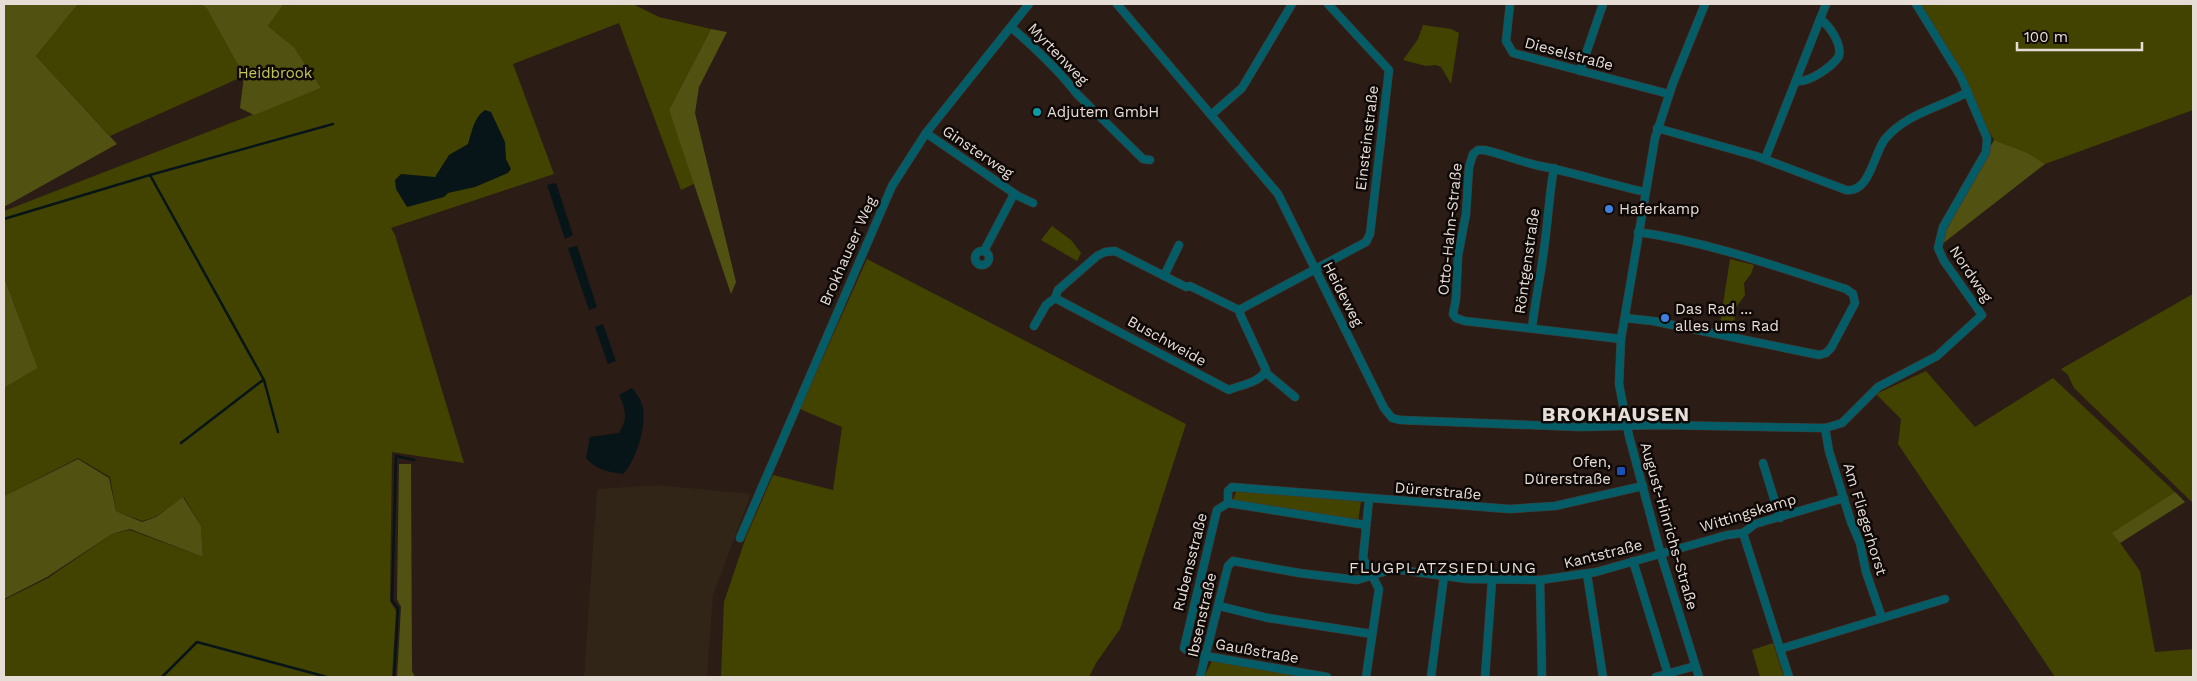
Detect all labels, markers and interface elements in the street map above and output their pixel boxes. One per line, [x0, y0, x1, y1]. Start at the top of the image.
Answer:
street label: Myrtenweg [1024, 19, 1092, 89]
scale bar [2017, 20, 2142, 52]
text: 100 m [2024, 28, 2068, 46]
street label: Dieselstraße [1523, 34, 1615, 74]
park label: Heidbrook [238, 64, 313, 82]
street label: Einsteinstraße [1352, 85, 1382, 191]
place label: Adjutem GmbH [1047, 103, 1159, 121]
marker: Adjutem GmbH [1031, 106, 1043, 118]
street label: Ginsterweg [939, 122, 1017, 182]
street label: Otto-Hahn-Straße [1434, 162, 1466, 296]
street label: Brokhauser Weg [816, 193, 880, 308]
place label: Haferkamp [1619, 200, 1699, 218]
marker: Haferkamp [1603, 203, 1615, 215]
street label: Röntgenstraße [1511, 207, 1543, 315]
street label: Nordweg [1946, 242, 1996, 306]
street label: Heideweg [1319, 259, 1367, 329]
place label: Das Rad ... alles ums Rad [1675, 300, 1779, 335]
street label: Buschweide [1124, 312, 1210, 370]
marker: Das Rad ... alles ums Rad [1659, 312, 1671, 324]
district label: BROKHAUSEN [1542, 402, 1690, 426]
street label: August-Hinrichs-Straße [1636, 440, 1702, 612]
place label: Ofen, Dürerstraße [1524, 453, 1611, 488]
street label: Am Fliegerhorst [1839, 461, 1891, 578]
marker: Ofen, Dürerstraße [1615, 465, 1627, 477]
street label: Dürerstraße [1394, 478, 1482, 504]
street label: Wittingskamp [1698, 490, 1798, 536]
street label: Rubensstraße [1169, 511, 1211, 613]
street label: Kantstraße [1562, 536, 1644, 572]
district label: FLUGPLATZSIEDLUNG [1349, 558, 1537, 577]
street label: Ibsenstraße [1184, 571, 1220, 659]
street label: Gaußstraße [1214, 635, 1300, 667]

